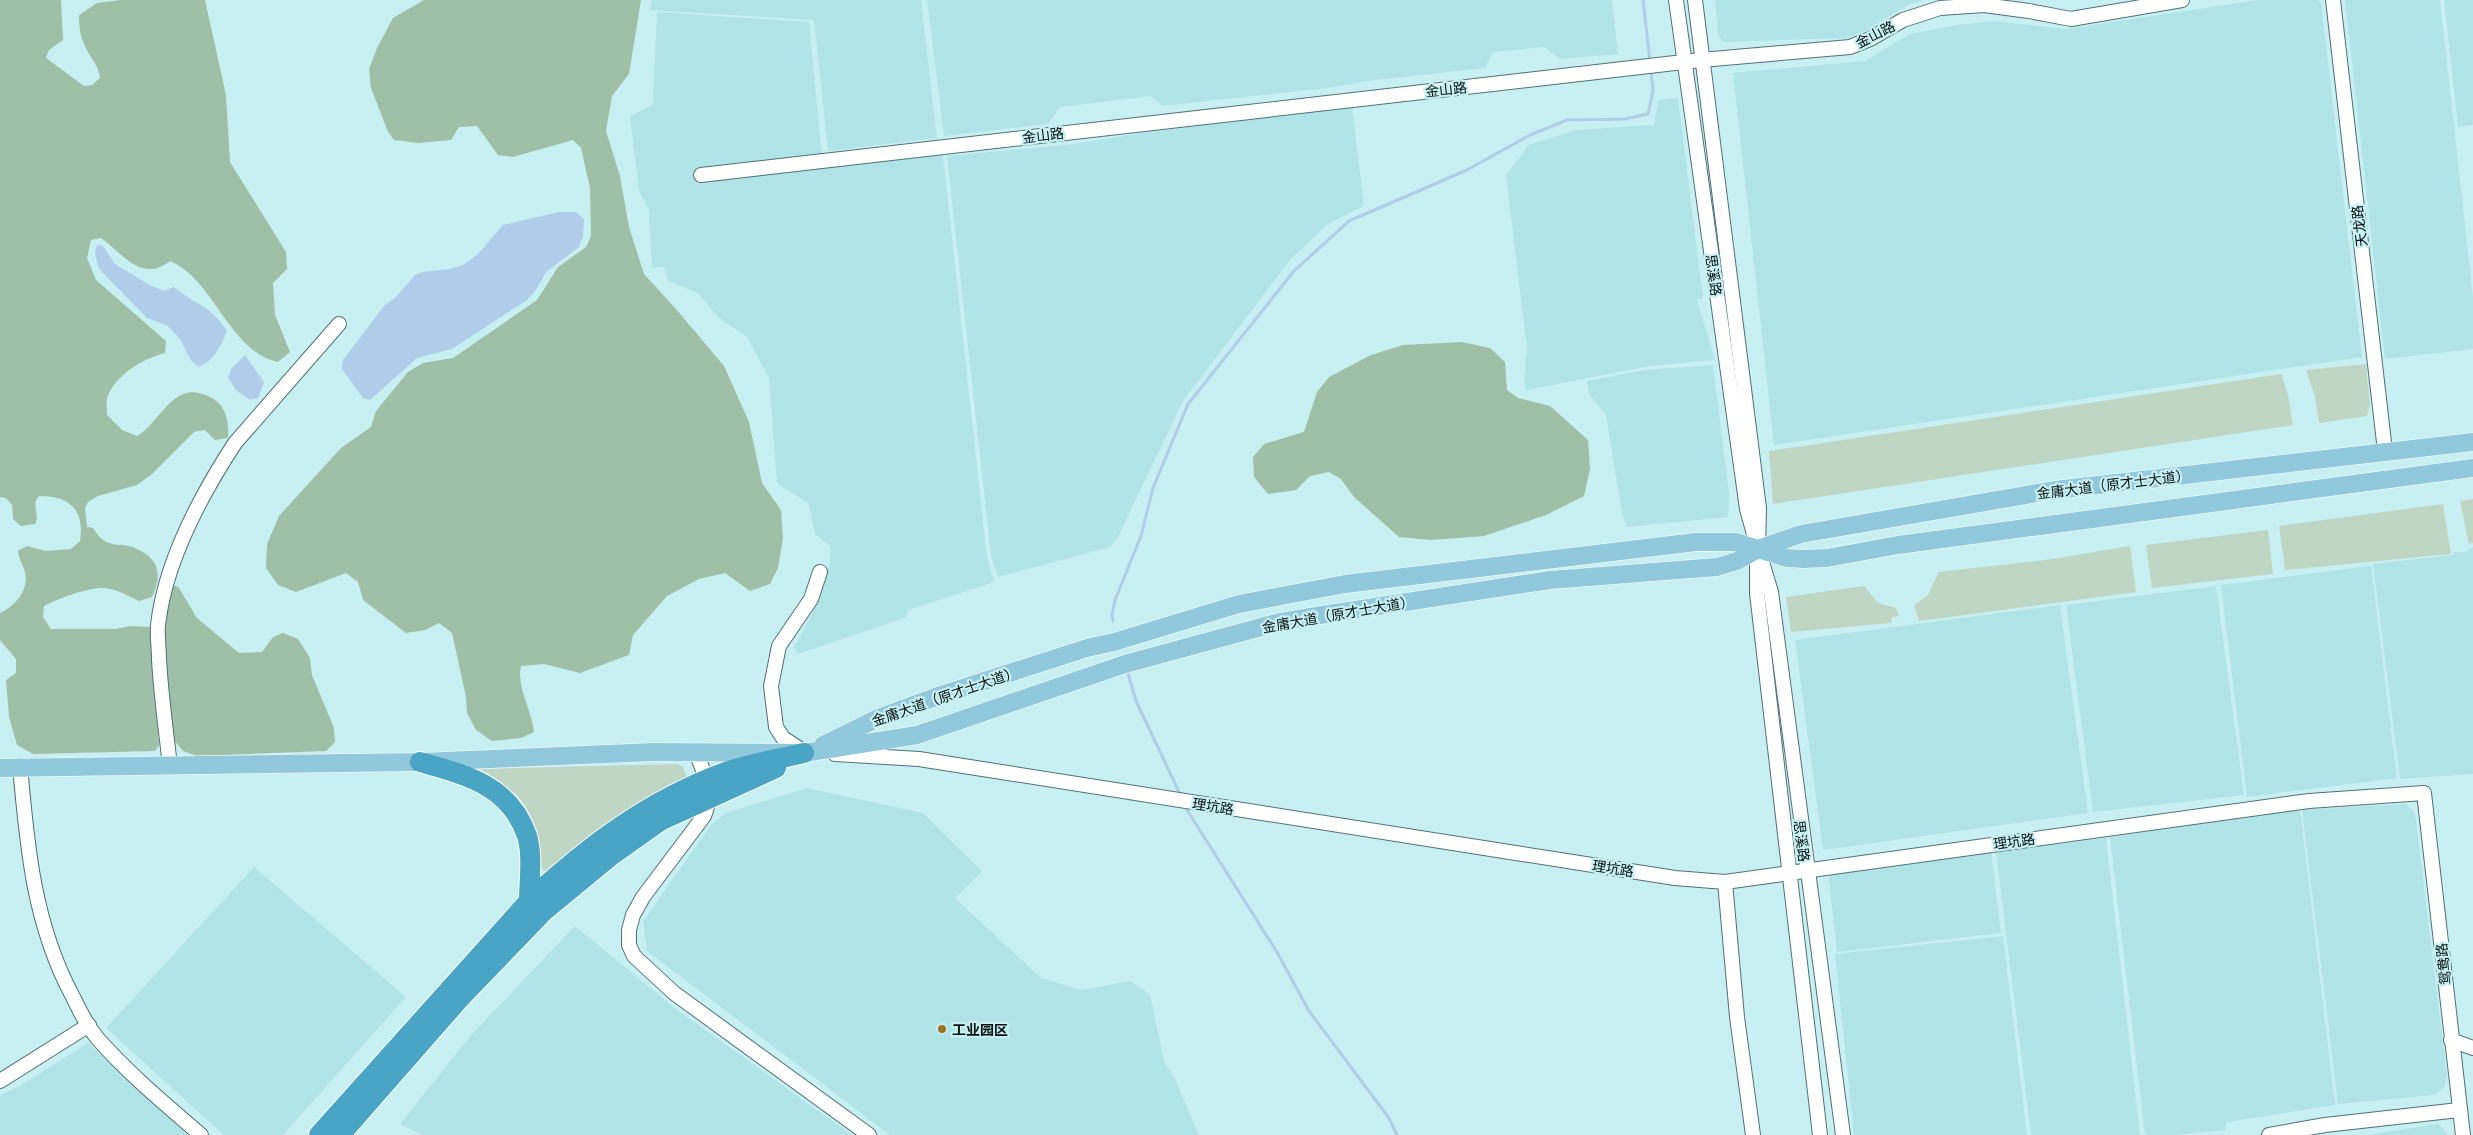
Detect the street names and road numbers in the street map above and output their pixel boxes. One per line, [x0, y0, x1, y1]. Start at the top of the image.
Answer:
street label: 金山路 [1852, 16, 1898, 52]
street label: 金山路 [1424, 77, 1468, 101]
street label: 金山路 [1021, 123, 1065, 147]
street label: 天龙路 [2347, 204, 2371, 248]
street label: 思溪路 [1702, 253, 1726, 297]
street label: 金庸大道（原才士大道） [2035, 465, 2191, 503]
street label: 金庸大道（原才士大道） [1261, 591, 1415, 637]
street label: 金庸大道（原才士大道） [869, 662, 1021, 730]
street label: 理坑路 [1191, 793, 1235, 819]
street label: 思溪路 [1790, 819, 1814, 863]
street label: 理坑路 [1992, 829, 2036, 853]
street label: 理坑路 [1591, 855, 1635, 881]
street label: 鸳鸯路 [2431, 942, 2455, 986]

